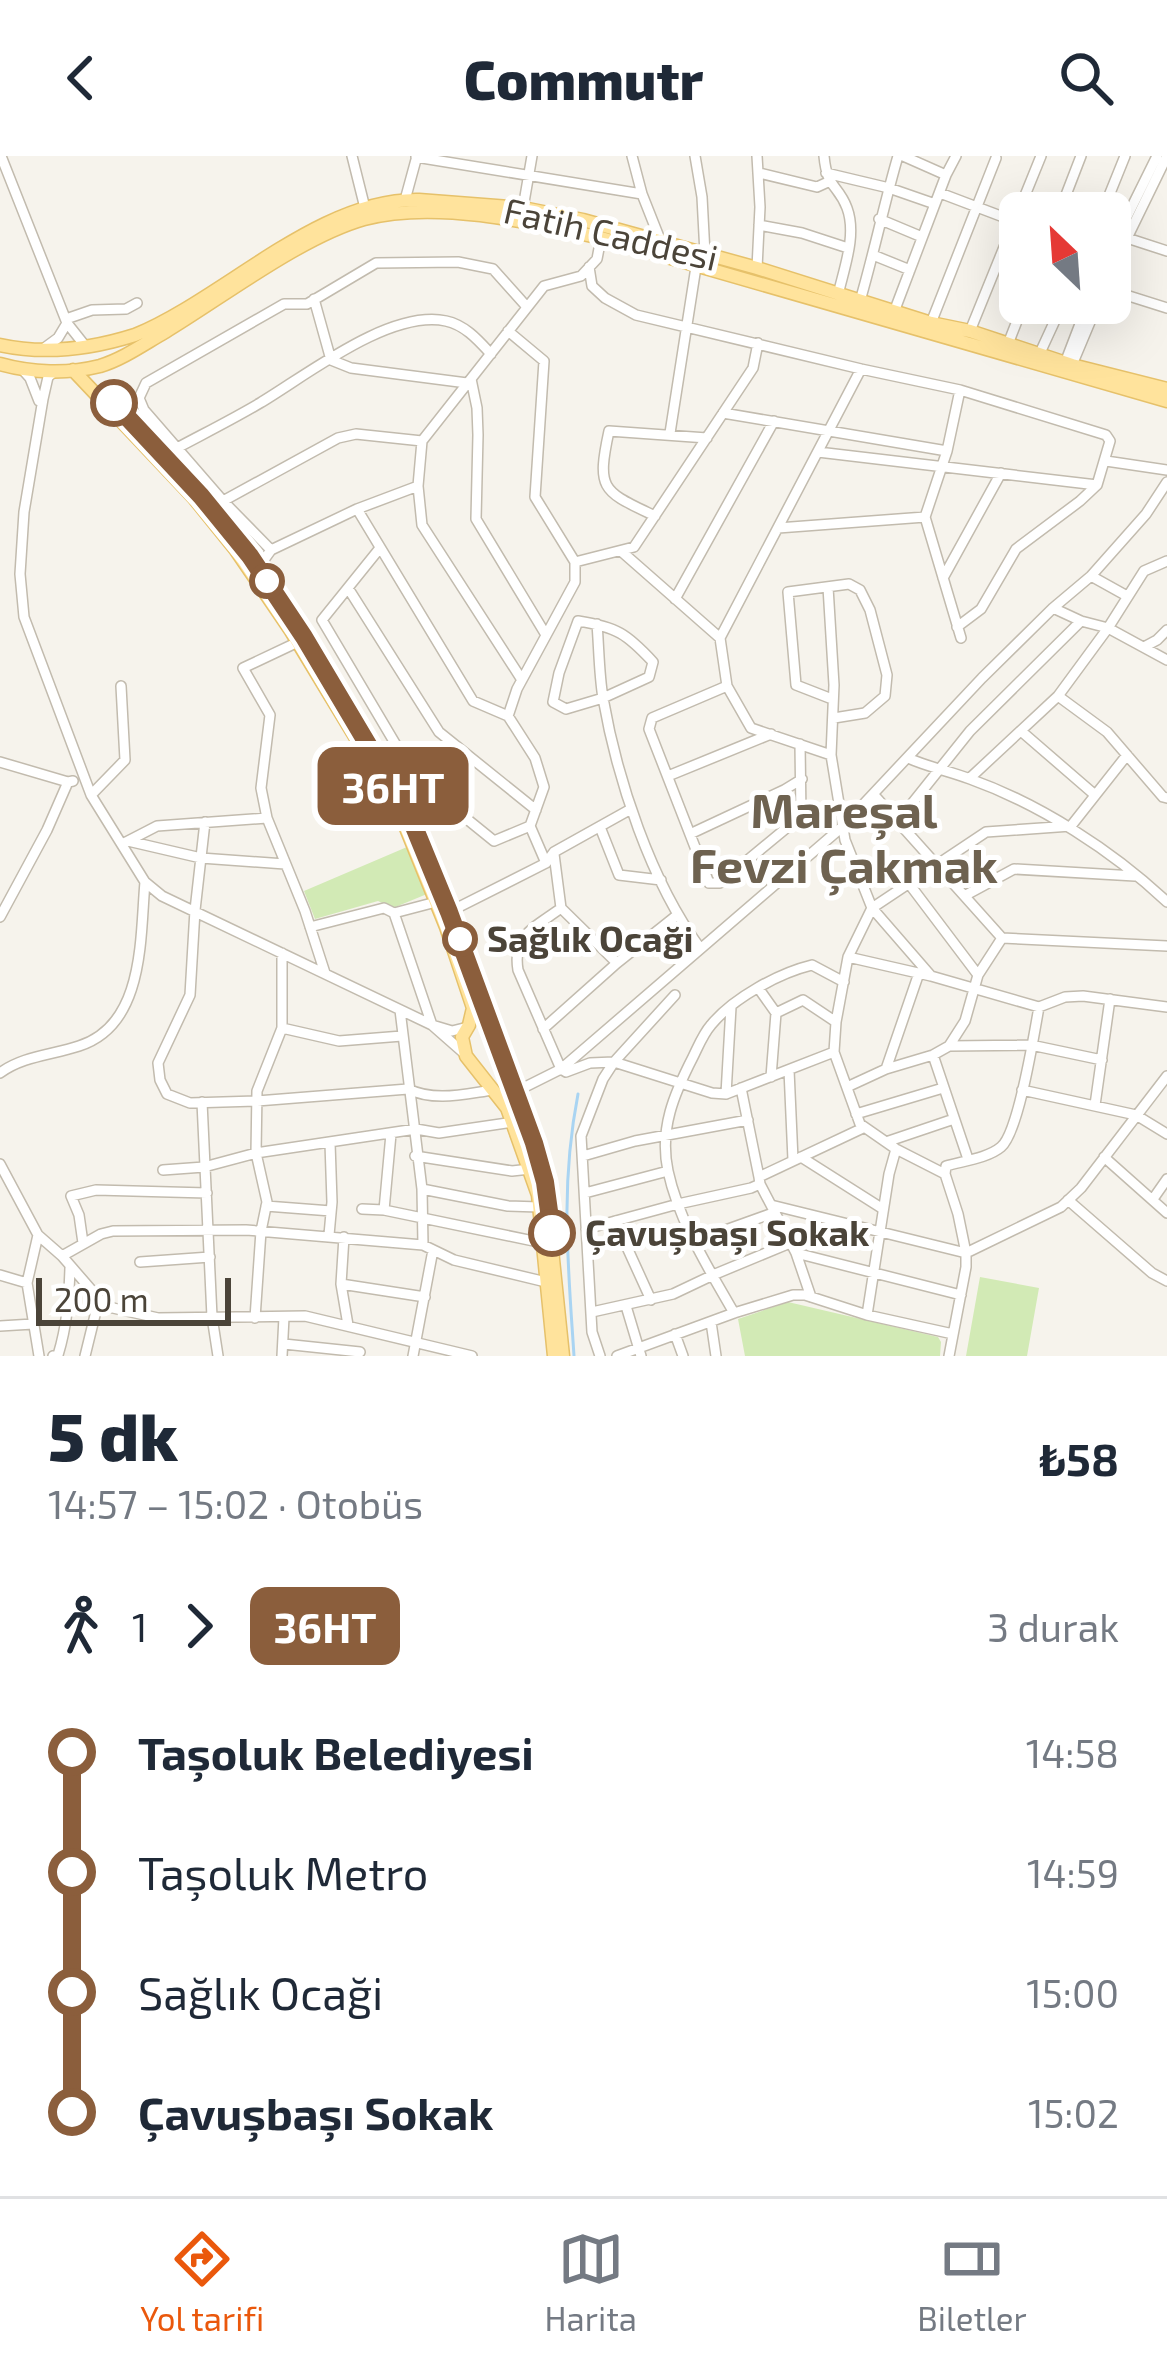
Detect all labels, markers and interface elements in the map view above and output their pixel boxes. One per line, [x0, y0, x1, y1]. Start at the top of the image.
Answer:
icon: back [48, 45, 114, 111]
icon: search [1053, 45, 1119, 111]
text: Commutr [464, 46, 703, 111]
street label: Fatih Caddesi [500, 187, 722, 278]
north arrow [999, 192, 1131, 324]
map controls [999, 192, 1131, 324]
unlabelled marker [92, 381, 136, 425]
unlabelled marker [251, 565, 283, 597]
line badge: 36HT [309, 747, 477, 825]
text: 36HT [342, 761, 444, 811]
district label: Mareşal Fevzi Çakmak [690, 780, 998, 896]
place label: Sağlık Ocaği [487, 916, 694, 959]
marker: Sağlık Ocaği [444, 923, 476, 955]
place label: Çavuşbaşı Sokak [585, 1210, 869, 1255]
marker: Çavuşbaşı Sokak [530, 1211, 574, 1255]
scale bar [36, 1272, 231, 1325]
text: 200 m [54, 1279, 149, 1319]
text: 5 dk [48, 1395, 178, 1474]
text: ₺58 [1039, 1431, 1119, 1485]
text: 14:57 – 15:02 · Otobüs [48, 1480, 423, 1527]
icon: walk [48, 1593, 114, 1659]
icon: forward [166, 1593, 232, 1659]
text: 36HT [274, 1601, 376, 1651]
text: 1 [132, 1603, 148, 1650]
text: 3 durak [987, 1603, 1119, 1650]
text: Taşoluk Belediyesi [138, 1725, 534, 1779]
text: 14:58 [1026, 1729, 1119, 1776]
text: Taşoluk Metro [138, 1845, 428, 1899]
text: 14:59 [1027, 1849, 1119, 1896]
text: Sağlık Ocaği [138, 1965, 383, 2019]
text: 15:00 [1026, 1969, 1119, 2016]
text: Çavuşbaşı Sokak [138, 2085, 493, 2139]
text: 15:02 [1028, 2089, 1119, 2136]
tab: Yol tarifi [140, 2226, 264, 2338]
tab: Harita [545, 2226, 637, 2338]
tab: Biletler [917, 2226, 1027, 2338]

